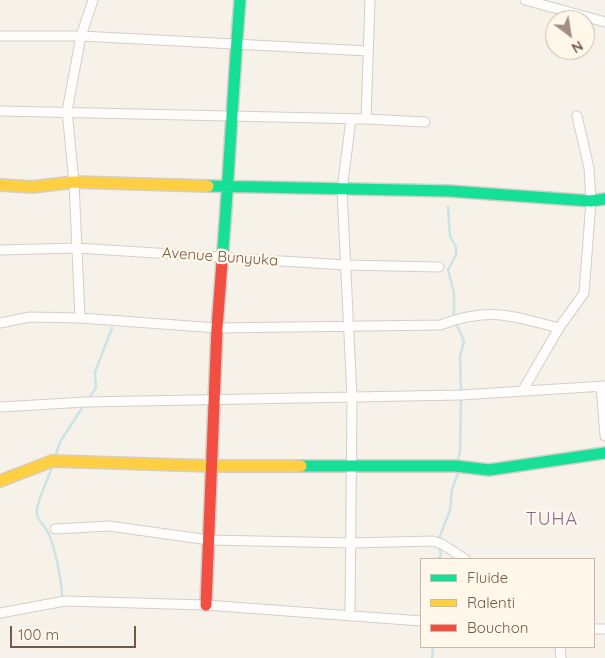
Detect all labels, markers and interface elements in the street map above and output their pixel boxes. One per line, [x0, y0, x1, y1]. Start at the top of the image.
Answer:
north arrow [545, 10, 595, 60]
text: N [568, 37, 586, 57]
street label: Avenue Bunyuka [161, 244, 279, 270]
district label: TUHA [525, 509, 579, 531]
legend [420, 558, 595, 648]
text: Fluide [467, 568, 508, 587]
text: Ralenti [467, 593, 515, 612]
scale bar [12, 616, 139, 648]
text: Bouchon [467, 618, 528, 637]
text: 100 m [18, 625, 59, 644]

